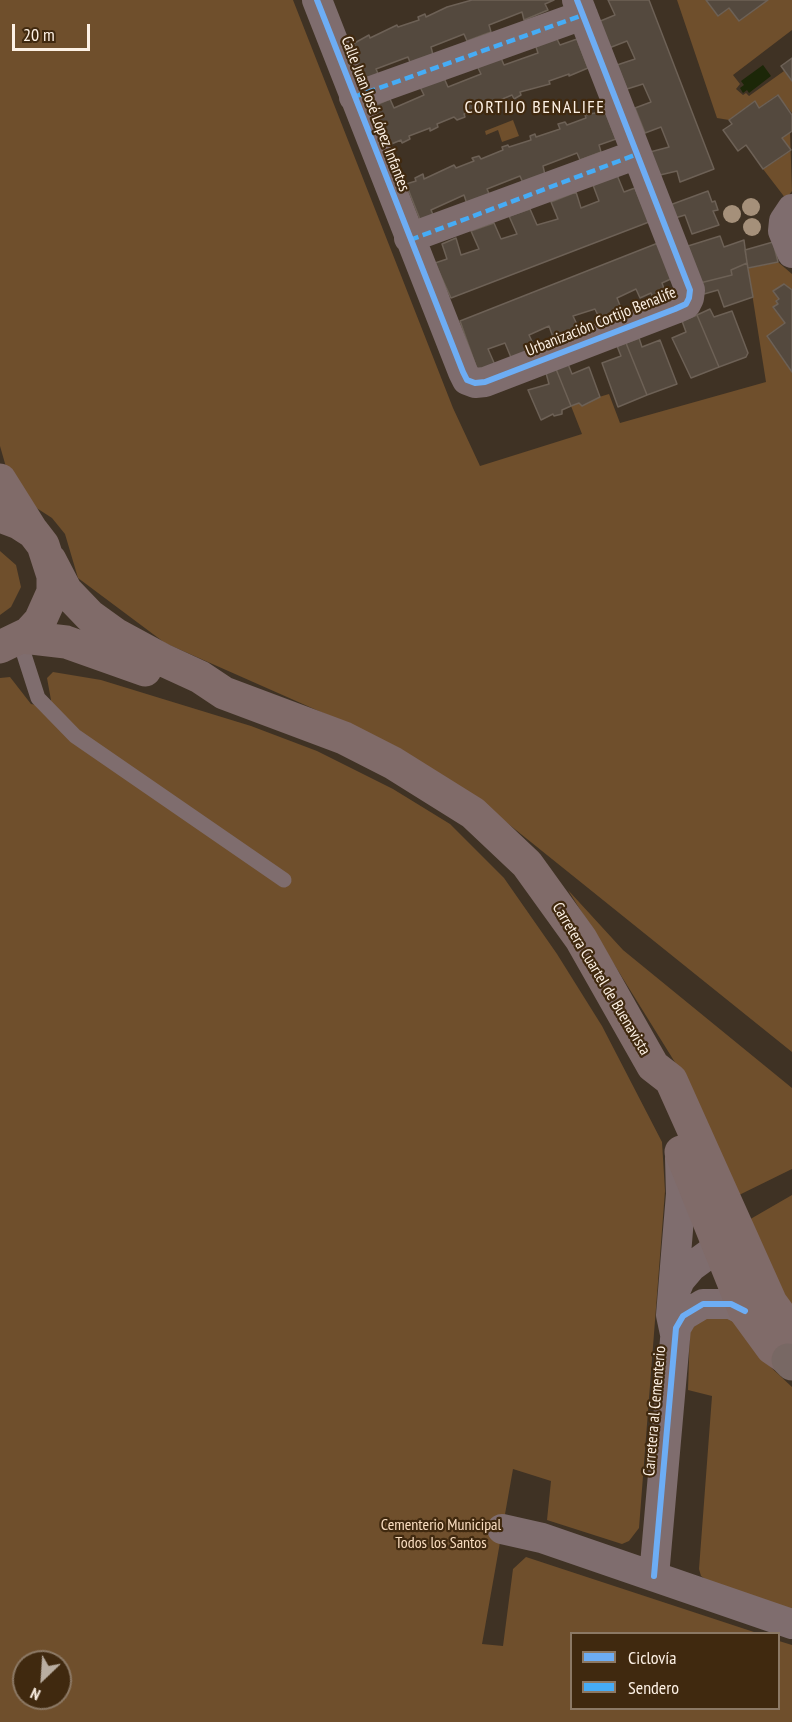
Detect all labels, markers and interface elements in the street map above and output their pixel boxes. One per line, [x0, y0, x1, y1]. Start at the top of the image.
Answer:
scale bar [15, 12, 93, 50]
text: 20 m [23, 23, 55, 46]
street label: Calle Juan José López Infantes [337, 34, 413, 194]
district label: CORTIJO BENALIFE [464, 97, 606, 119]
street label: Urbanización Cortijo Benalife [523, 283, 679, 361]
street label: Carretera Cuartel de Buenavista [548, 899, 654, 1059]
street label: Carretera al Cementerio [640, 1345, 670, 1477]
park label: Cementerio Municipal Todos los Santos [381, 1515, 501, 1553]
legend [570, 1632, 780, 1710]
text: Ciclovía [628, 1646, 676, 1669]
north arrow [12, 1650, 72, 1710]
text: Sendero [628, 1676, 679, 1699]
text: N [27, 1684, 43, 1705]

